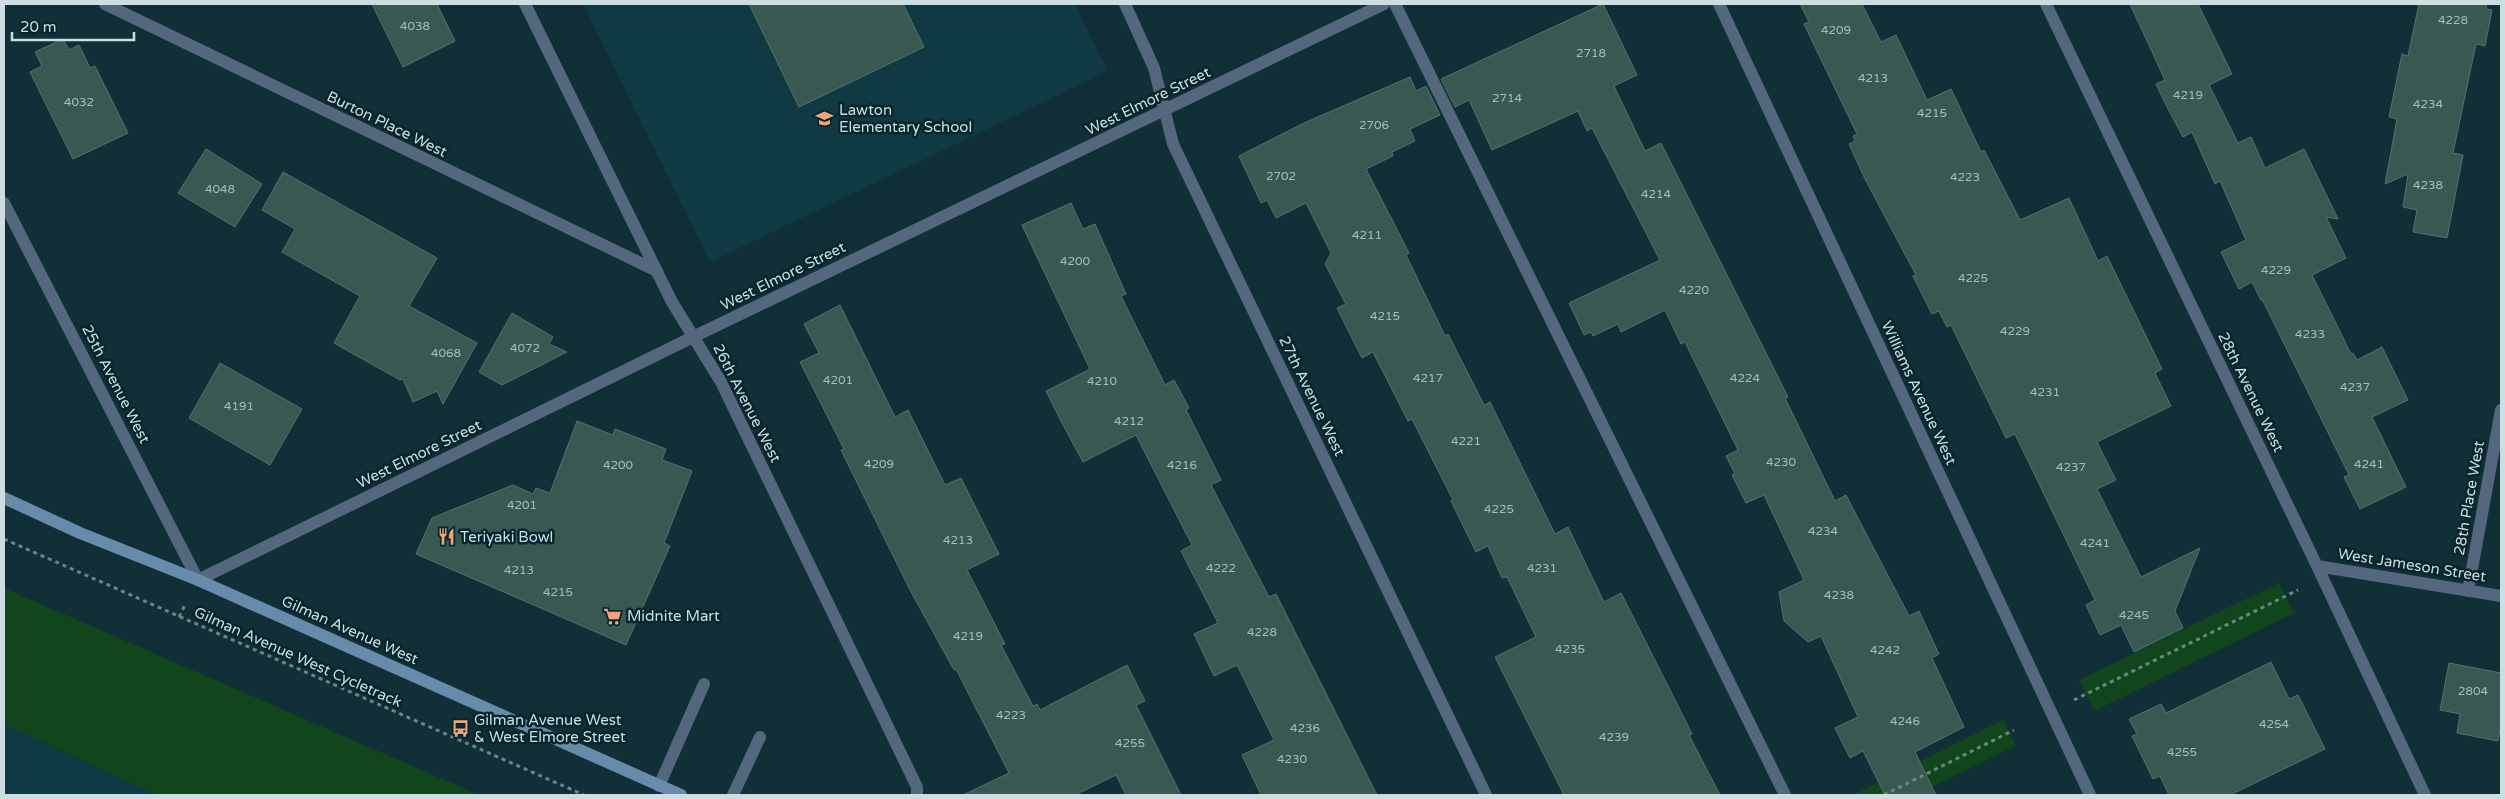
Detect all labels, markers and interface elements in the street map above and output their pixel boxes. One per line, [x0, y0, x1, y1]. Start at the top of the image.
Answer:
scale bar [12, 10, 135, 42]
house number: 4228 [2438, 13, 2468, 27]
text: 20 m [20, 18, 57, 36]
house number: 4038 [400, 19, 430, 33]
house number: 4209 [1821, 23, 1851, 37]
house number: 2718 [1576, 46, 1606, 60]
street label: West Elmore Street [1083, 63, 1214, 139]
house number: 4213 [1858, 71, 1888, 85]
street label: Burton Place West [324, 87, 450, 161]
house number: 4219 [2173, 88, 2203, 102]
house number: 2714 [1492, 91, 1523, 105]
house number: 4032 [64, 95, 94, 109]
house number: 4234 [2413, 97, 2444, 111]
place label: Lawton Elementary School [839, 101, 972, 136]
house number: 4215 [1917, 106, 1947, 120]
school or university icon: Lawton Elementary School [815, 109, 835, 129]
house number: 2706 [1359, 118, 1389, 132]
house number: 2702 [1266, 169, 1296, 183]
house number: 4223 [1950, 170, 1980, 184]
house number: 4238 [2413, 178, 2443, 192]
house number: 4048 [205, 182, 235, 196]
house number: 4214 [1641, 187, 1672, 201]
house number: 4211 [1352, 228, 1382, 242]
street label: West Elmore Street [718, 238, 849, 314]
house number: 4200 [1060, 254, 1091, 268]
house number: 4229 [2261, 263, 2291, 277]
house number: 4225 [1958, 271, 1988, 285]
house number: 4220 [1679, 283, 1710, 297]
house number: 4215 [1370, 309, 1400, 323]
street label: Williams Avenue West [1878, 318, 1960, 468]
street label: 25th Avenue West [78, 322, 154, 447]
house number: 4229 [2000, 324, 2030, 338]
house number: 4233 [2295, 327, 2325, 341]
street label: 28th Avenue West [2214, 329, 2288, 455]
street label: 27th Avenue West [1275, 333, 1349, 459]
house number: 4072 [510, 341, 540, 355]
street label: 26th Avenue West [709, 341, 785, 466]
house number: 4068 [431, 346, 461, 360]
house number: 4217 [1413, 371, 1443, 385]
house number: 4224 [1730, 371, 1761, 385]
house number: 4201 [823, 373, 853, 387]
house number: 4210 [1087, 374, 1118, 388]
house number: 4237 [2340, 380, 2370, 394]
house number: 4231 [2030, 385, 2060, 399]
house number: 4191 [224, 399, 254, 413]
house number: 4212 [1114, 414, 1144, 428]
street label: West Elmore Street [354, 416, 485, 492]
house number: 4221 [1451, 434, 1481, 448]
street label: 28th Place West [2450, 439, 2488, 557]
house number: 4230 [1766, 455, 1797, 469]
house number: 4209 [864, 457, 894, 471]
house number: 4241 [2354, 457, 2384, 471]
house number: 4200 [603, 458, 634, 472]
house number: 4216 [1167, 458, 1197, 472]
house number: 4237 [2056, 460, 2086, 474]
house number: 4201 [507, 498, 537, 512]
house number: 4225 [1484, 502, 1514, 516]
house number: 4234 [1808, 524, 1839, 538]
restaurant icon: Teriyaki Bowl [436, 527, 456, 547]
place label: Teriyaki Bowl [460, 528, 553, 546]
house number: 4213 [943, 533, 973, 547]
house number: 4241 [2080, 536, 2110, 550]
street label: West Jameson Street [2337, 544, 2488, 586]
house number: 4222 [1206, 561, 1236, 575]
house number: 4231 [1527, 561, 1557, 575]
house number: 4213 [504, 563, 534, 577]
house number: 4215 [543, 585, 573, 599]
house number: 4238 [1824, 588, 1854, 602]
street label: Gilman Avenue West [279, 592, 421, 668]
street label: Gilman Avenue West Cycletrack [191, 603, 405, 711]
supermarket icon: Midnite Mart [603, 606, 623, 626]
place label: Midnite Mart [627, 607, 720, 625]
house number: 4245 [2119, 608, 2149, 622]
house number: 4228 [1247, 625, 1277, 639]
house number: 4219 [953, 629, 983, 643]
house number: 4235 [1555, 642, 1585, 656]
house number: 4242 [1870, 643, 1900, 657]
house number: 2804 [2458, 684, 2489, 698]
house number: 4223 [996, 708, 1026, 722]
place label: Gilman Avenue West & West Elmore Street [474, 711, 626, 746]
house number: 4246 [1890, 714, 1920, 728]
house number: 4254 [2259, 717, 2290, 731]
bus stop icon: Gilman Avenue West & West Elmore Street [450, 719, 470, 739]
house number: 4236 [1290, 721, 1320, 735]
house number: 4239 [1599, 730, 1629, 744]
house number: 4255 [1115, 736, 1145, 750]
house number: 4255 [2167, 745, 2197, 759]
house number: 4230 [1277, 752, 1308, 766]

